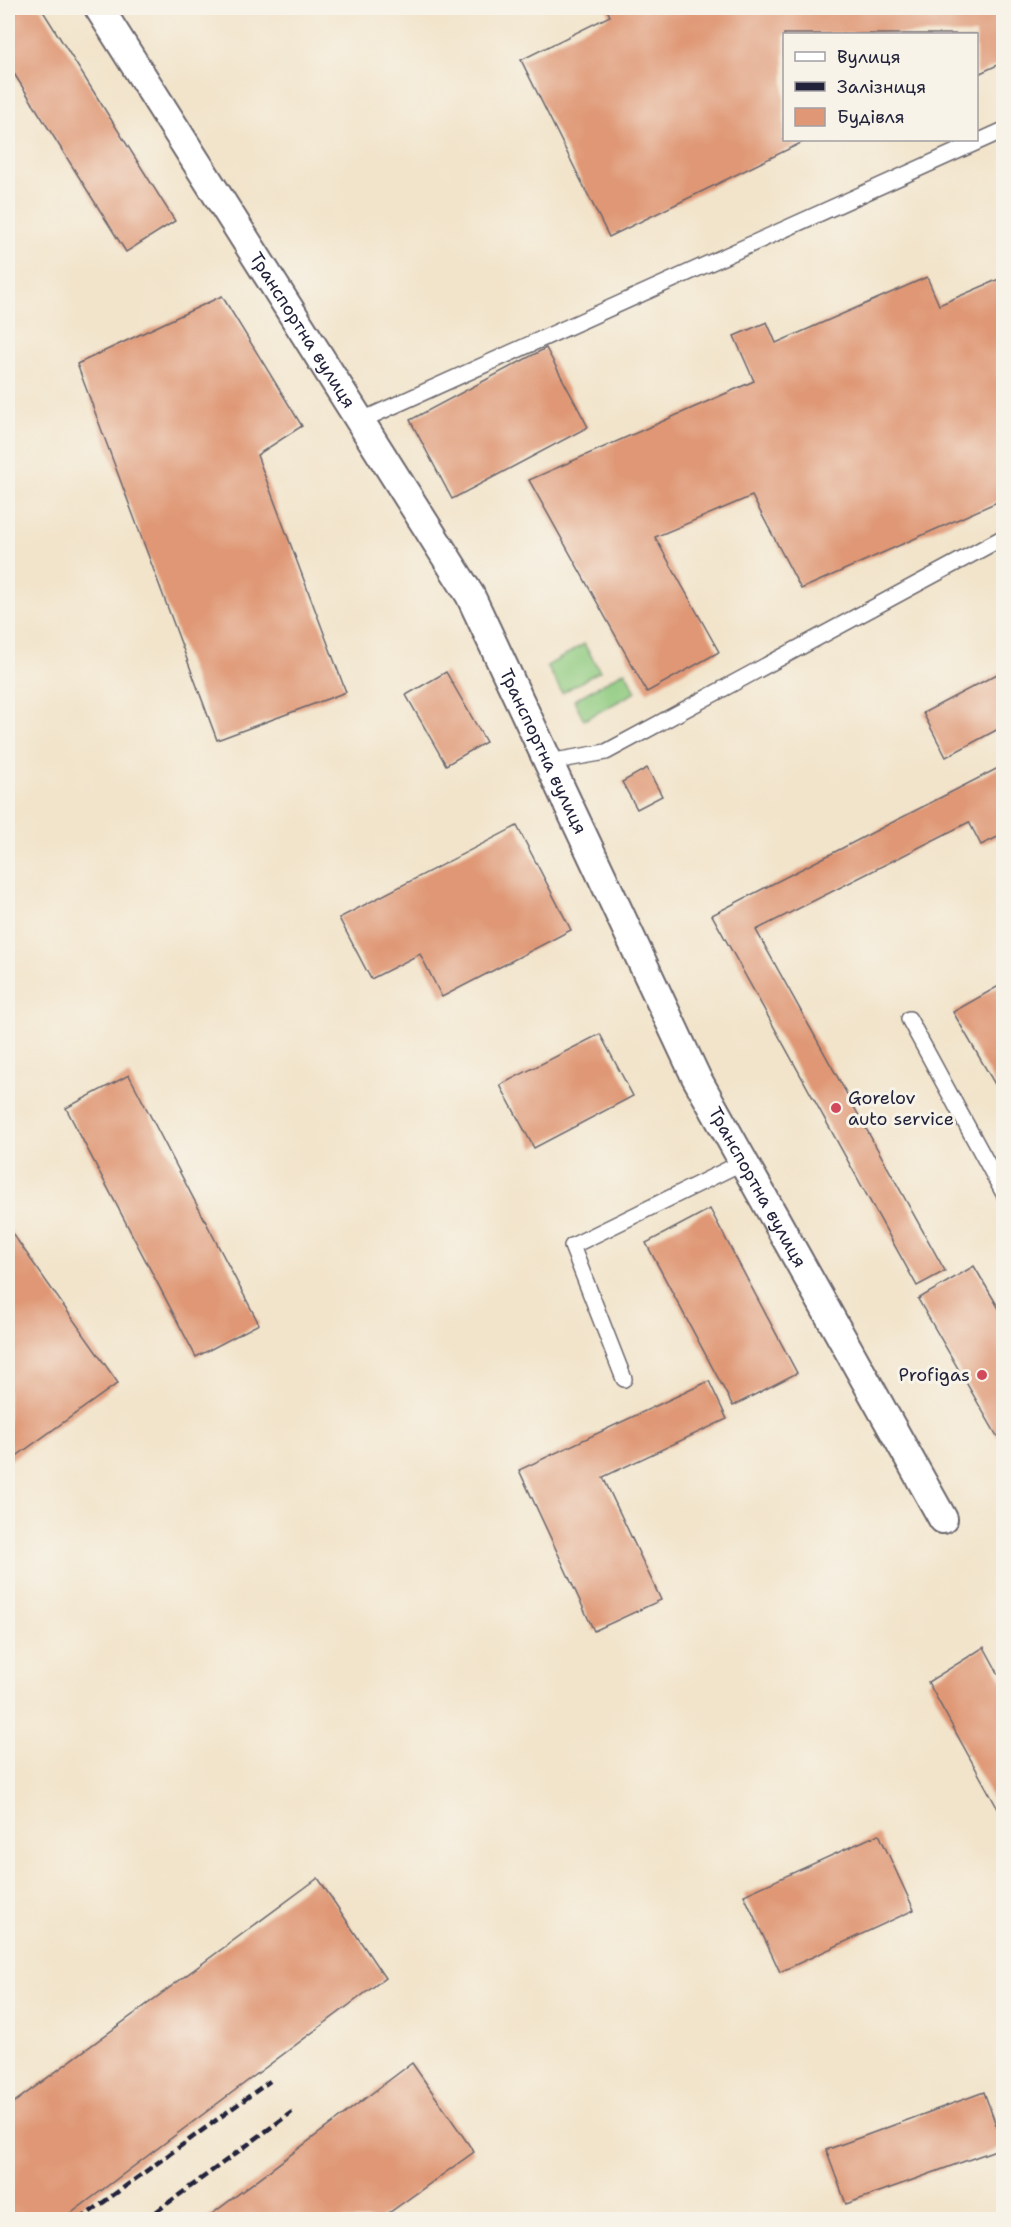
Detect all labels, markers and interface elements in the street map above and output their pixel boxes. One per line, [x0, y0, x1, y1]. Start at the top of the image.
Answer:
legend [783, 33, 978, 141]
text: Вулиця [837, 45, 901, 69]
text: Залізниця [837, 75, 926, 99]
text: Будівля [837, 105, 905, 129]
street label: Транспортна вулиця [244, 247, 361, 413]
street label: Транспортна вулиця [494, 665, 592, 838]
place label: Gorelov auto service [848, 1086, 954, 1131]
marker: Gorelov auto service [829, 1101, 843, 1115]
street label: Транспортна вулиця [703, 1103, 812, 1272]
place label: Profigas [899, 1363, 970, 1387]
marker: Profigas [975, 1368, 989, 1382]

